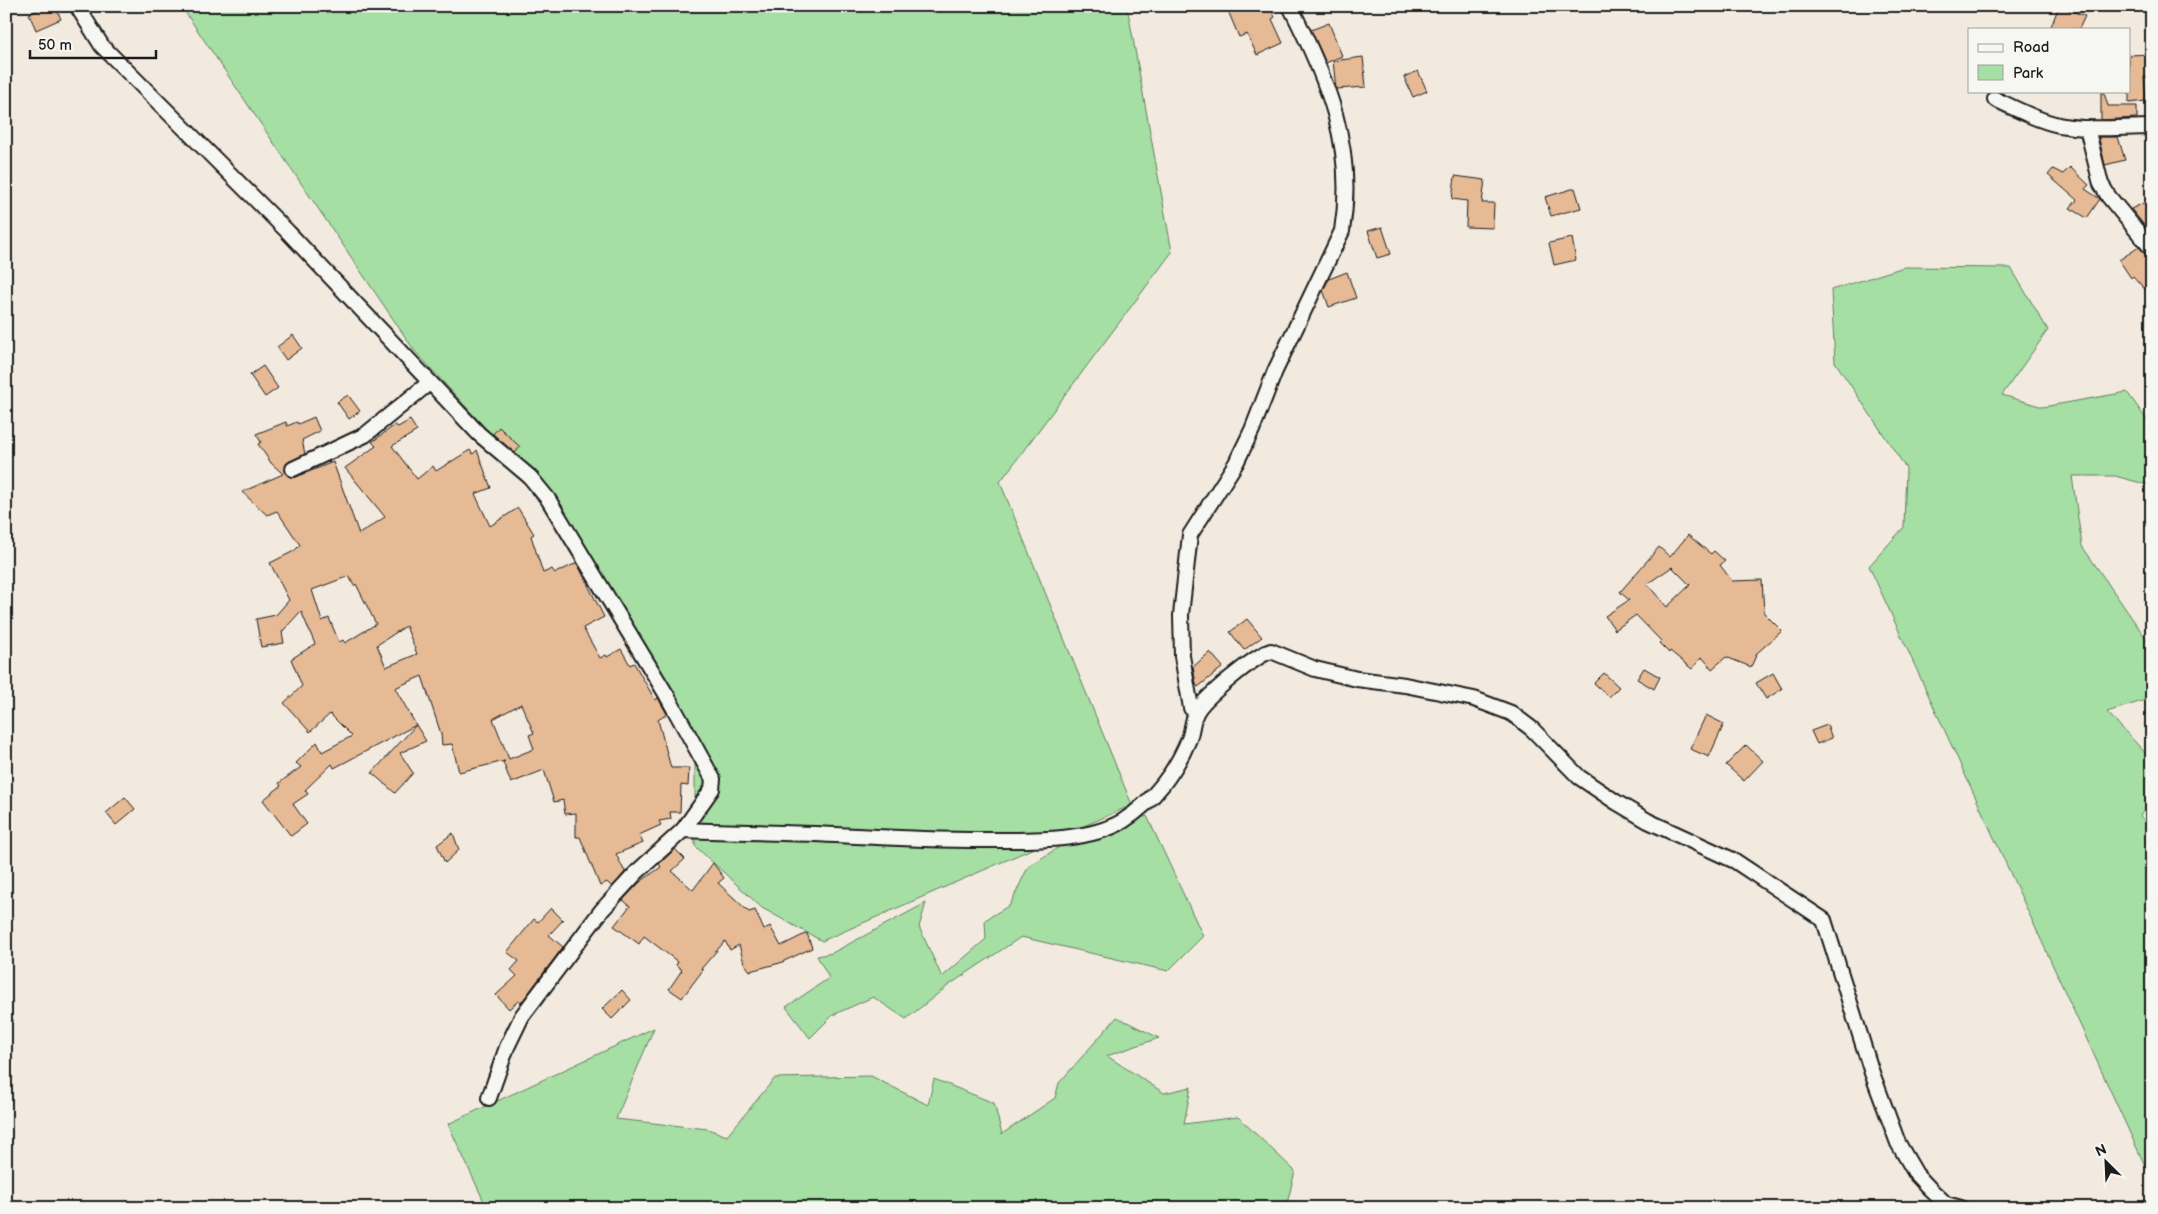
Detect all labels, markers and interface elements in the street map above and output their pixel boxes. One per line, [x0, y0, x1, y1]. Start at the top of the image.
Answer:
scale bar [30, 28, 156, 60]
legend [1968, 28, 2130, 92]
text: 50 m [38, 36, 72, 55]
text: Road [2013, 38, 2049, 57]
text: Park [2013, 64, 2044, 83]
north arrow [2080, 1136, 2130, 1186]
text: N [2093, 1141, 2109, 1160]

